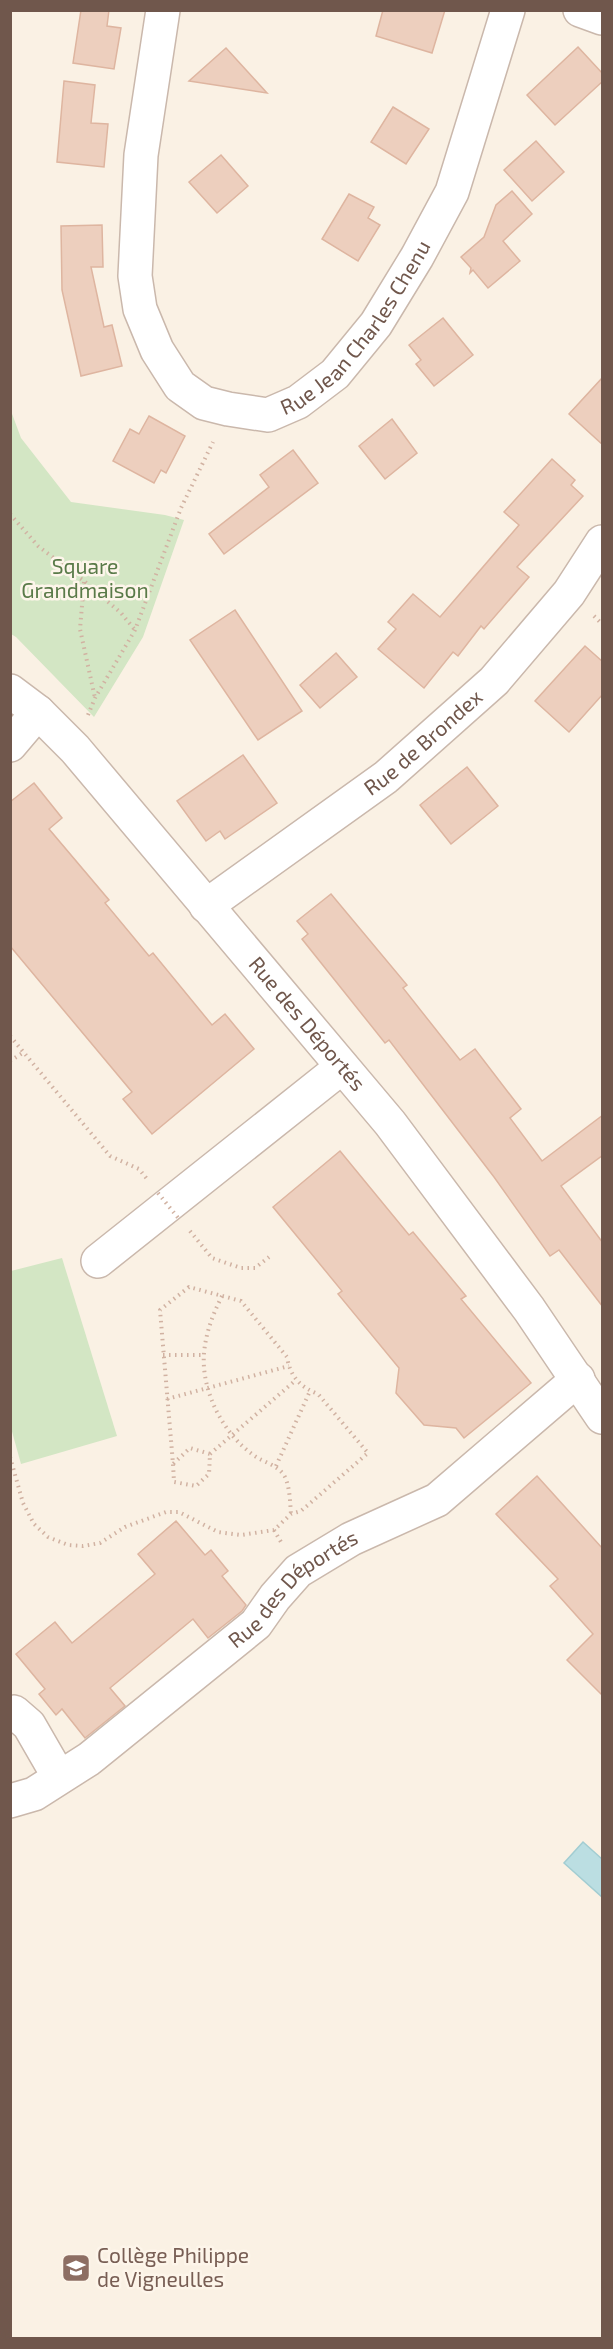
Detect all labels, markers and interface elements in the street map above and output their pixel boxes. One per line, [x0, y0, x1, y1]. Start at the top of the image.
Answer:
street label: Rue Jean Charles Chenu [276, 236, 435, 419]
park label: Square Grandmaison [21, 553, 149, 602]
street label: Rue de Brondex [358, 684, 487, 800]
street label: Rue des Déportés [244, 951, 371, 1095]
street label: Rue des Déportés [223, 1524, 361, 1652]
place label: Collège Philippe de Vigneulles [97, 2242, 249, 2291]
school or university icon: Collège Philippe de Vigneulles [60, 2252, 92, 2284]

